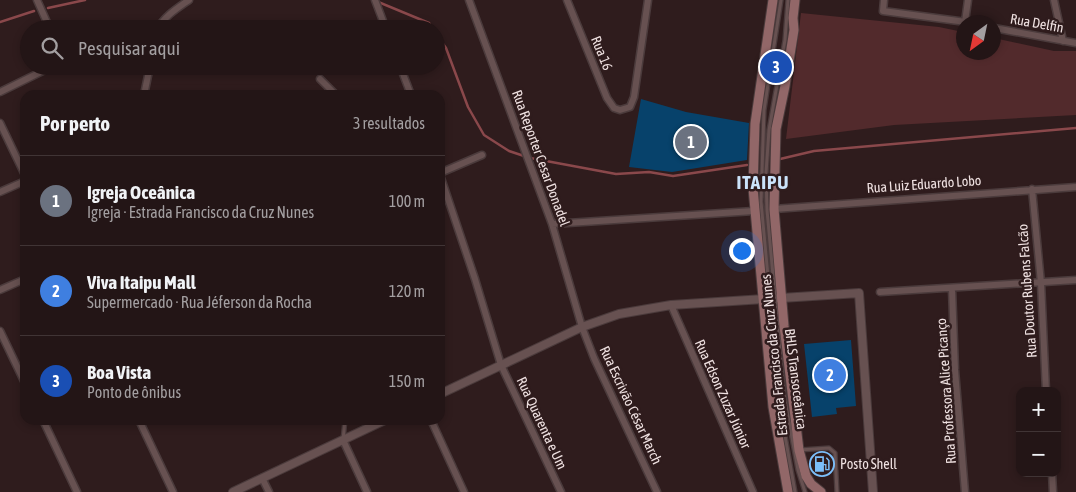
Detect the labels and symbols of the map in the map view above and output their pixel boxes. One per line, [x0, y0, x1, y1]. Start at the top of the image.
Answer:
street label: Rua Delfin [1009, 10, 1065, 36]
north arrow [956, 15, 1001, 60]
street label: Rua 16 [588, 34, 616, 73]
pin: 3 [760, 48, 792, 86]
street label: Rua Reporter Cesar Donadel [509, 88, 573, 228]
pin: 1 [675, 123, 707, 161]
district label: ITAIPU [736, 171, 790, 193]
street label: Rua Luiz Eduardo Lobo [866, 172, 982, 196]
street label: Rua Doutor Rubens Falcão [1014, 224, 1040, 358]
your location [729, 238, 755, 264]
street label: Estrada Francisco da Cruz Nunes [758, 273, 790, 437]
street label: Rua Professora Alice Picanço [933, 318, 959, 464]
street label: BHLS Transoceânica [782, 328, 810, 430]
street label: Rua Edson Zuzar Júnior [692, 337, 755, 452]
street label: Rua Escrivão César March [597, 343, 665, 467]
pin: 2 [814, 356, 846, 394]
street label: Rua Quarenta e Um [514, 374, 570, 472]
fuel station icon: Posto Shell [809, 451, 835, 477]
place label: Posto Shell [840, 456, 897, 472]

